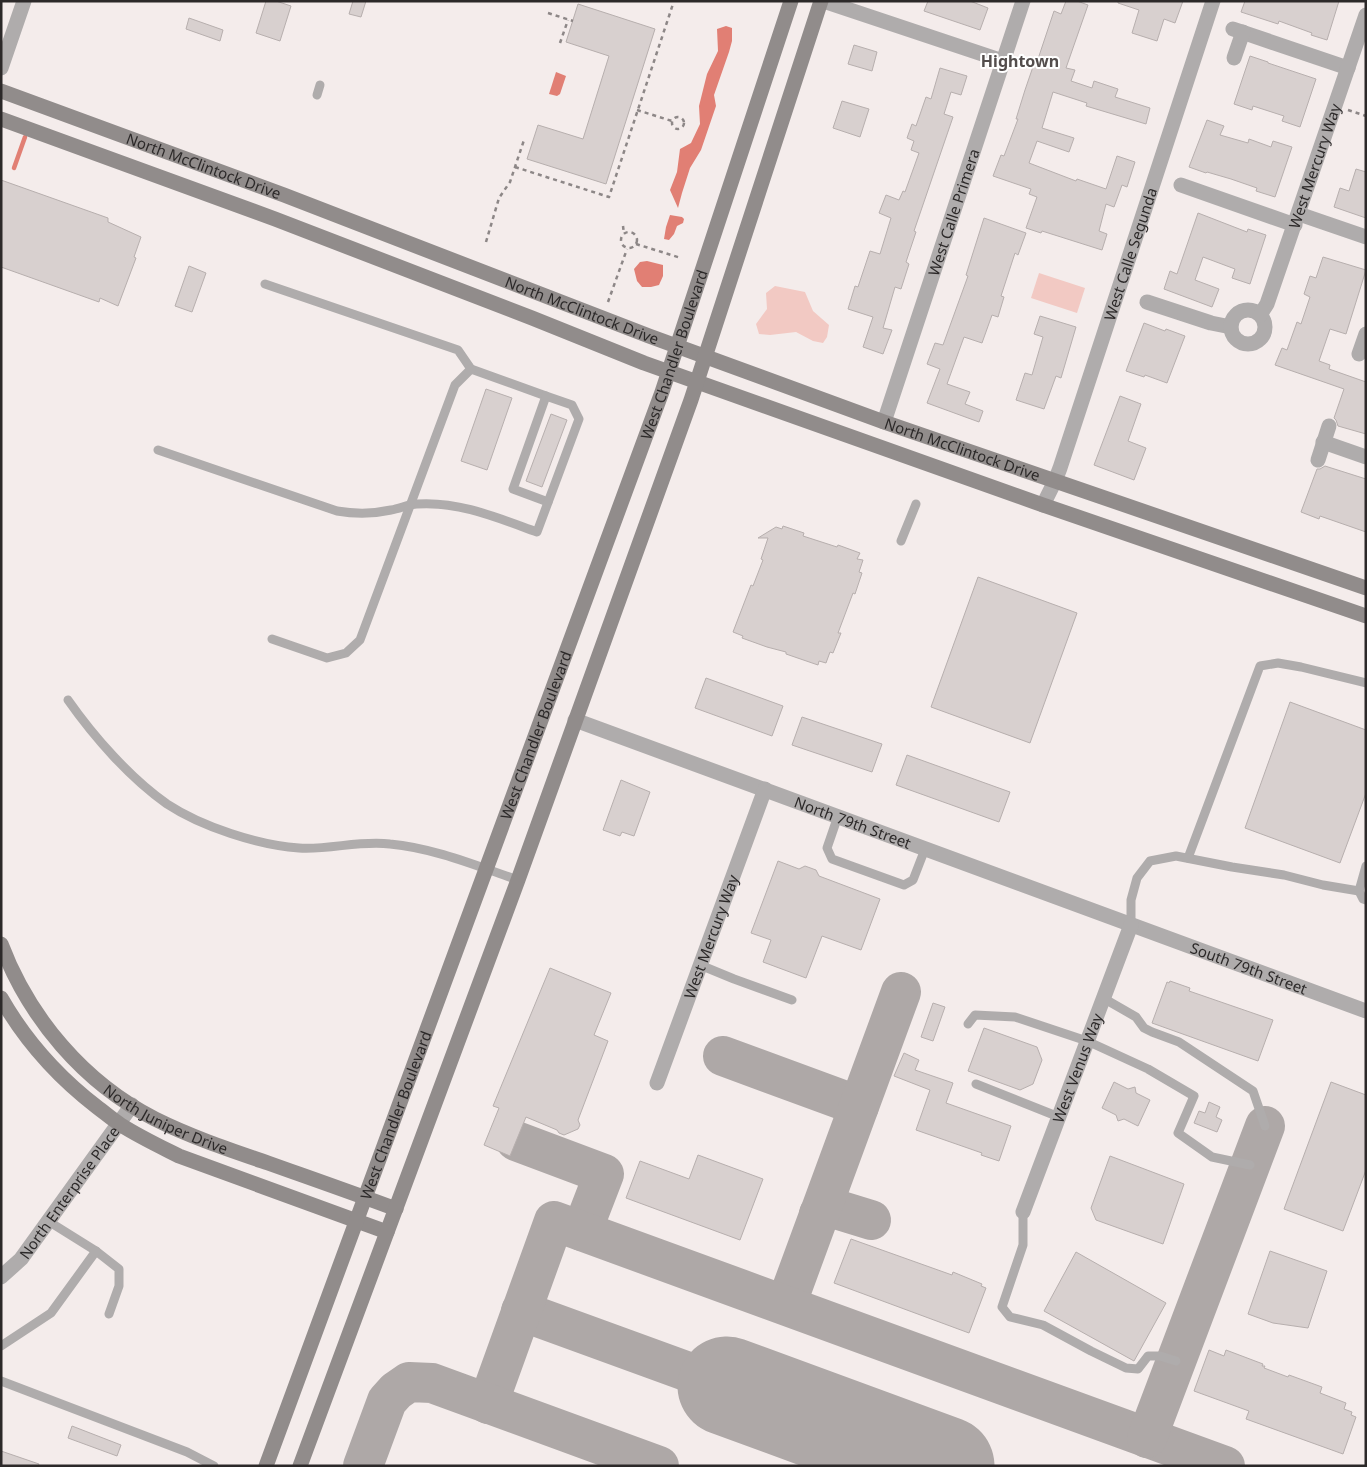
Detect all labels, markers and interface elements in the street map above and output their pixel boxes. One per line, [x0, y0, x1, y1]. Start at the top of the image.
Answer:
district label: Hightown [981, 50, 1059, 72]
street label: West Mercury Way [1284, 101, 1345, 231]
street label: North McClintock Drive [124, 128, 284, 203]
street label: West Calle Primera [923, 146, 984, 278]
street label: West Calle Segunda [1099, 185, 1161, 323]
street label: West Chandler Boulevard [635, 267, 712, 442]
street label: North McClintock Drive [502, 271, 662, 349]
street label: North McClintock Drive [882, 413, 1043, 485]
street label: West Chandler Boulevard [495, 648, 576, 822]
street label: North 79th Street [792, 792, 915, 853]
street label: West Mercury Way [679, 871, 743, 1001]
street label: South 79th Street [1188, 937, 1311, 999]
street label: West Venus Way [1048, 1010, 1107, 1125]
street label: West Chandler Boulevard [355, 1028, 436, 1202]
street label: North Juniper Drive [100, 1079, 231, 1158]
street label: North Enterprise Place [14, 1122, 124, 1263]

